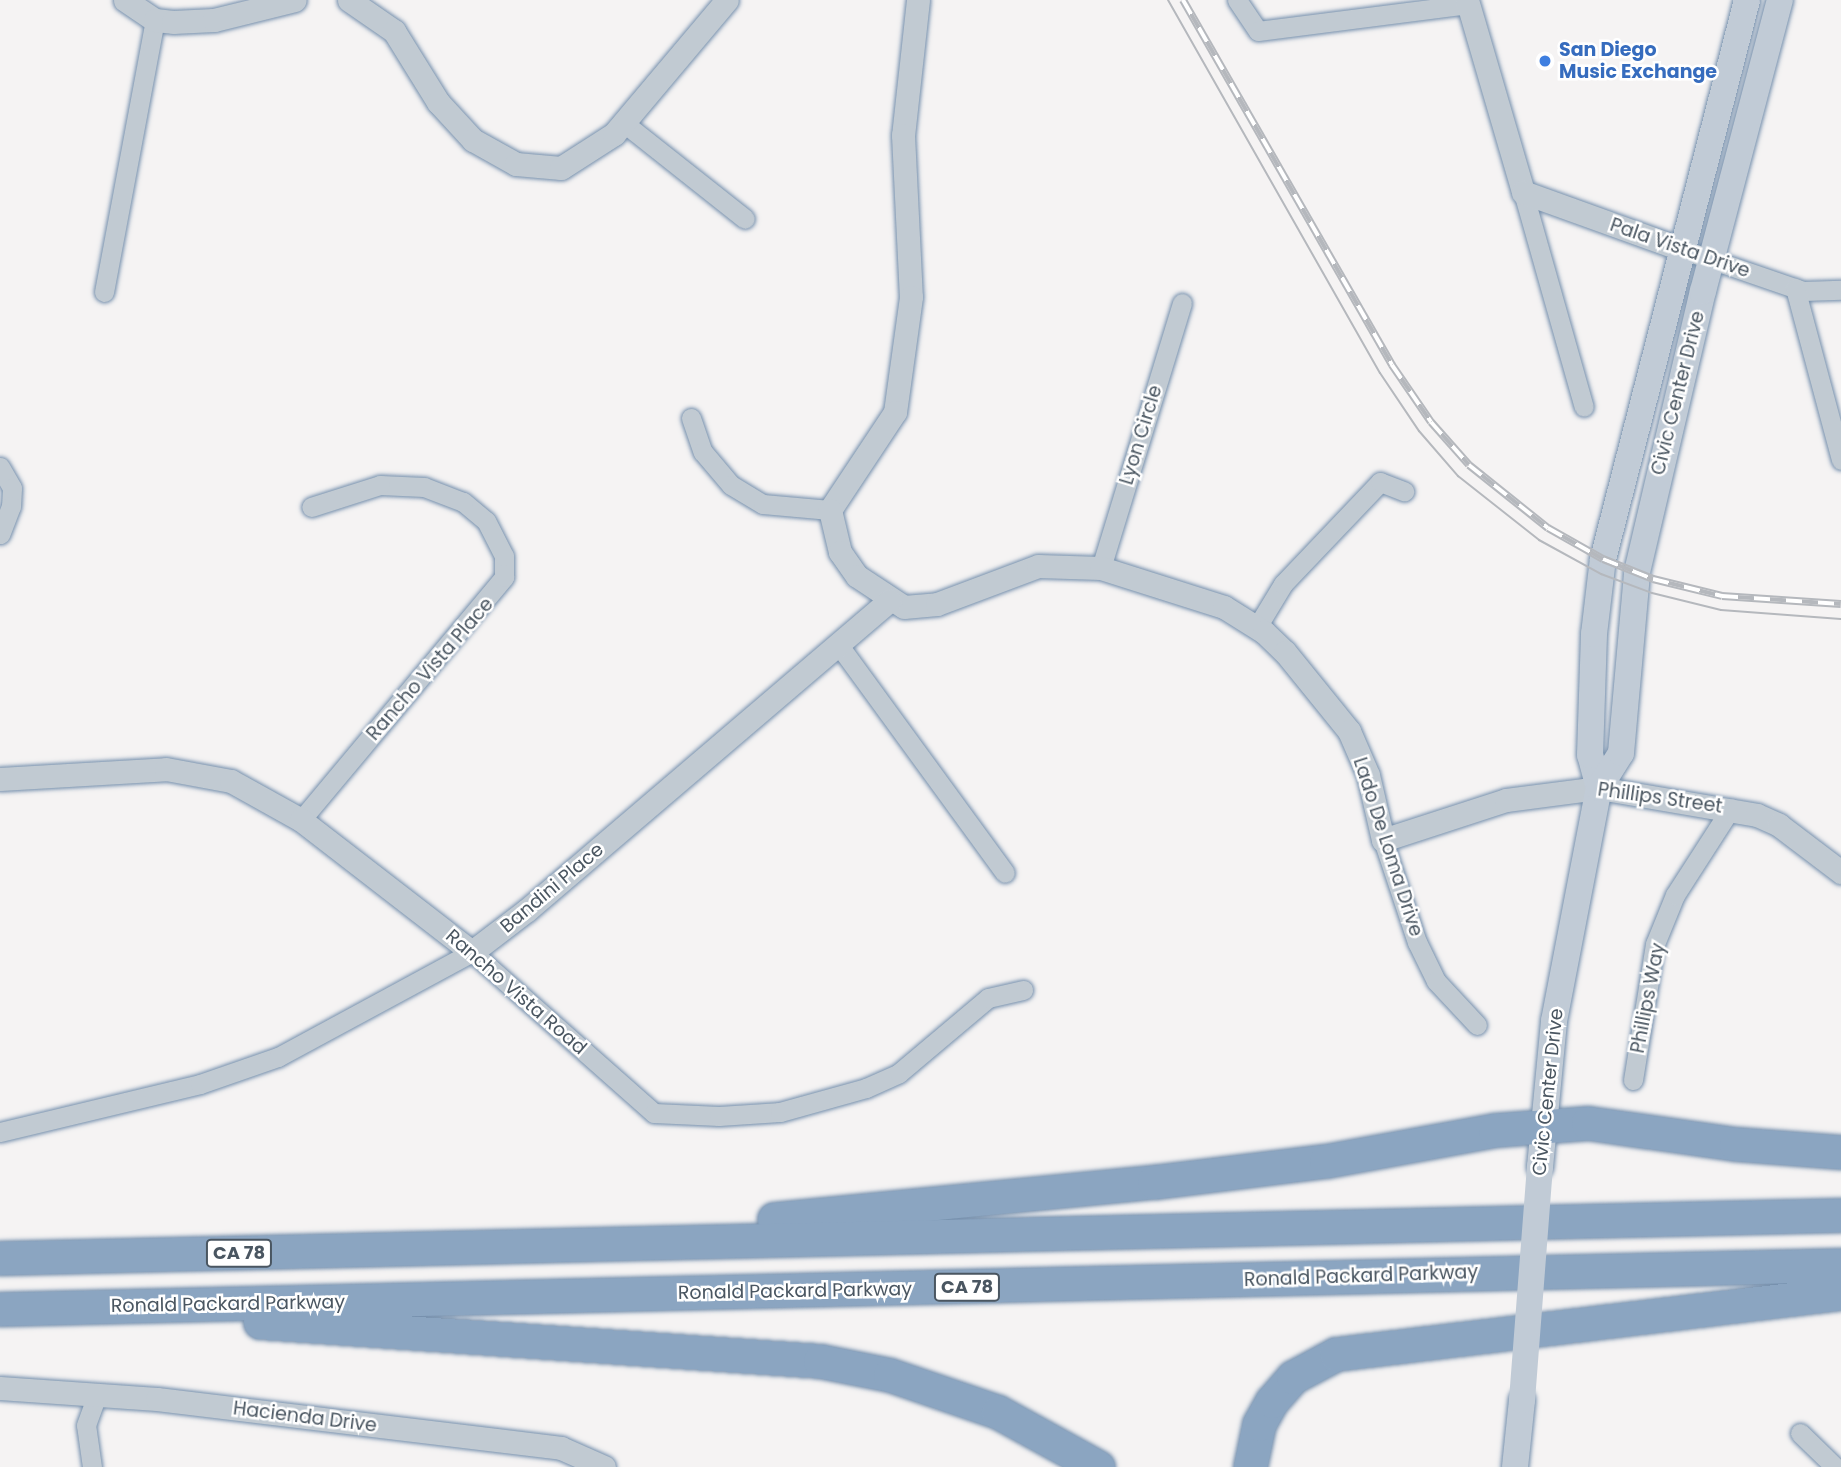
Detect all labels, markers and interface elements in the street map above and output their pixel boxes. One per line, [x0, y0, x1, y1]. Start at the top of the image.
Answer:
place label: San Diego Music Exchange [1559, 39, 1717, 83]
marker: San Diego Music Exchange [1537, 53, 1553, 69]
street label: Pala Vista Drive [1607, 213, 1753, 283]
street label: Civic Center Drive [1647, 309, 1709, 477]
street label: Lyon Circle [1115, 383, 1167, 487]
street label: Rancho Vista Place [362, 593, 498, 745]
street label: Lado De Loma Drive [1348, 755, 1428, 939]
street label: Phillips Street [1596, 778, 1724, 818]
street label: Bandini Place [496, 838, 608, 938]
street label: Rancho Vista Road [441, 925, 591, 1059]
street label: Phillips Way [1626, 941, 1670, 1055]
street label: Civic Center Drive [1528, 1007, 1568, 1177]
road number: CA 78 [206, 1238, 272, 1268]
street label: Ronald Packard Parkway [1244, 1261, 1478, 1291]
road number: CA 78 [934, 1272, 1000, 1302]
street label: Ronald Packard Parkway [678, 1278, 912, 1304]
street label: Ronald Packard Parkway [111, 1291, 345, 1317]
street label: Hacienda Drive [232, 1397, 378, 1437]

